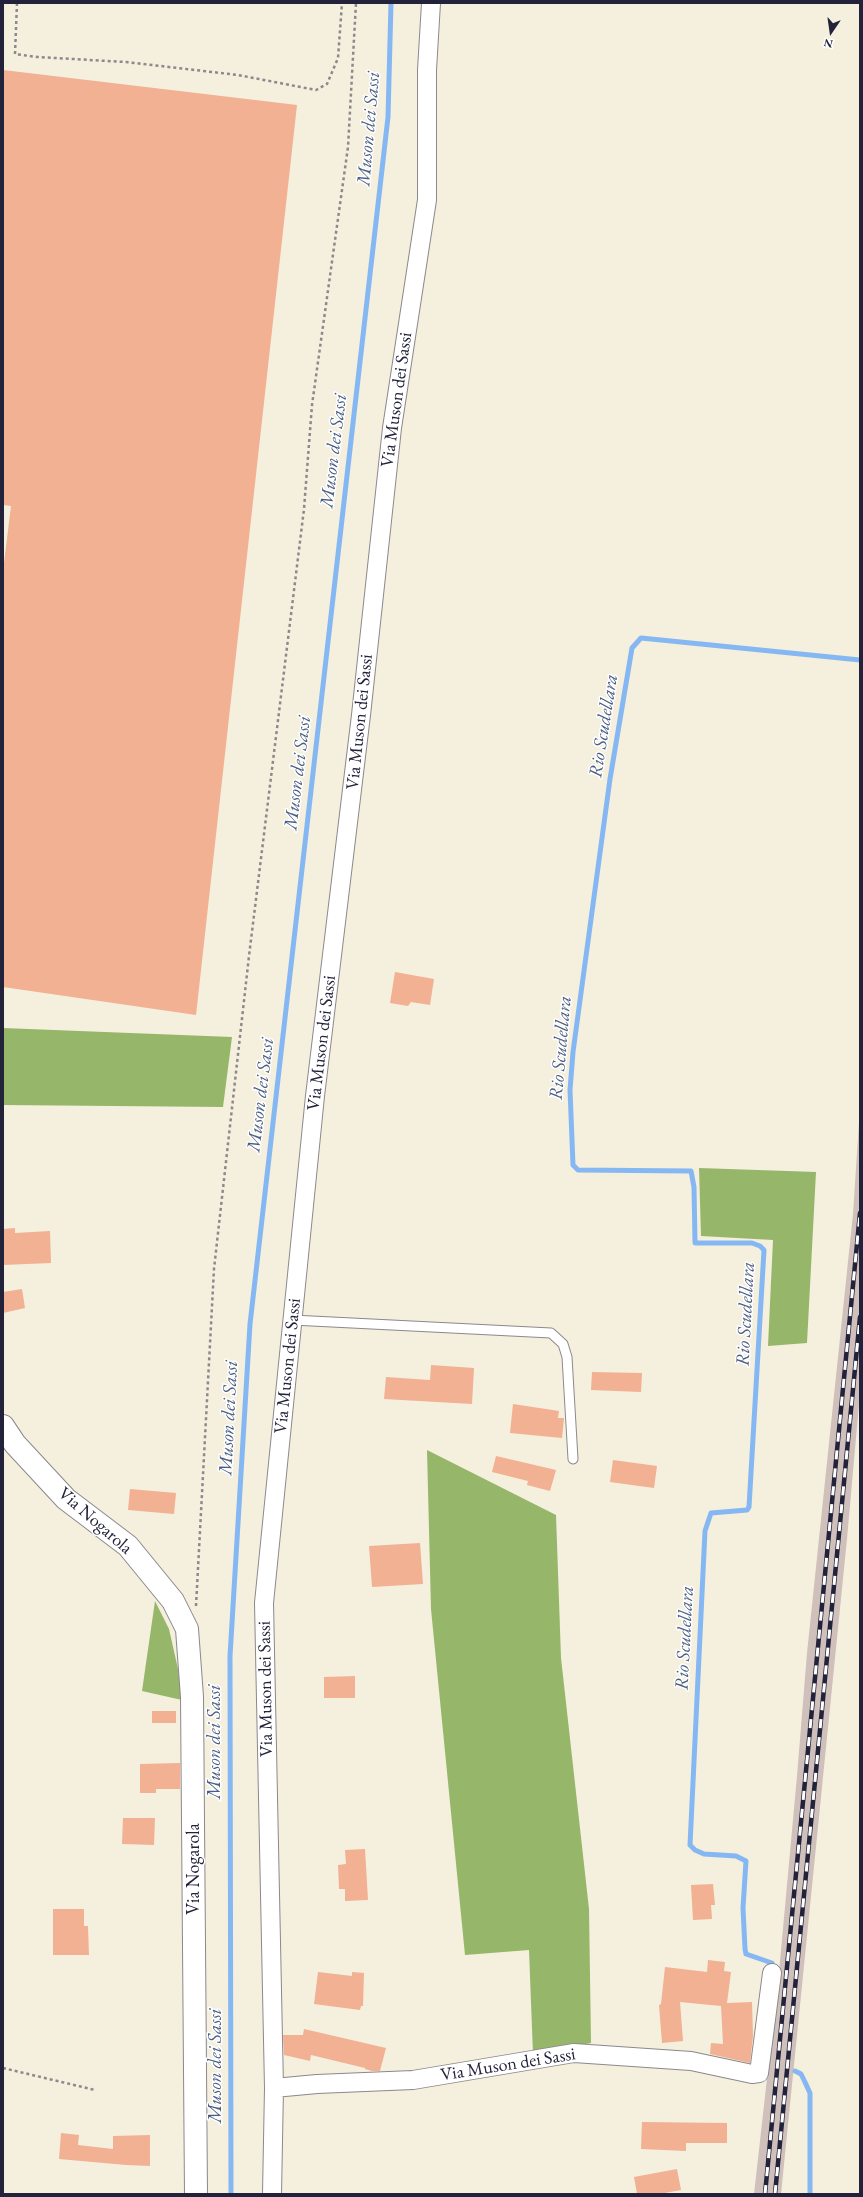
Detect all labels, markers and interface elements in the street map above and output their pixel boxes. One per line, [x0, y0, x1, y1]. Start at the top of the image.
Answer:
north arrow [811, 12, 851, 52]
text: N [822, 36, 834, 52]
water label: Muson dei Sassi [353, 71, 385, 187]
street label: Via Muson dei Sassi [377, 331, 417, 469]
water label: Muson dei Sassi [316, 393, 352, 509]
street label: Via Muson dei Sassi [342, 653, 378, 791]
water label: Rio Scudellara [585, 673, 623, 779]
water label: Muson dei Sassi [280, 715, 316, 831]
street label: Via Muson dei Sassi [303, 974, 341, 1112]
water label: Rio Scudellara [545, 995, 577, 1101]
water label: Muson dei Sassi [243, 1037, 279, 1153]
water label: Rio Scudellara [732, 1261, 760, 1367]
street label: Via Muson dei Sassi [270, 1297, 306, 1435]
water label: Muson dei Sassi [215, 1360, 243, 1476]
street label: Via Nogarola [53, 1483, 137, 1559]
water label: Rio Scudellara [671, 1585, 699, 1691]
street label: Via Muson dei Sassi [254, 1621, 278, 1757]
water label: Muson dei Sassi [204, 1685, 226, 1799]
street label: Via Nogarola [183, 1823, 205, 1915]
water label: Muson dei Sassi [205, 2009, 227, 2123]
street label: Via Muson dei Sassi [439, 2044, 577, 2086]

